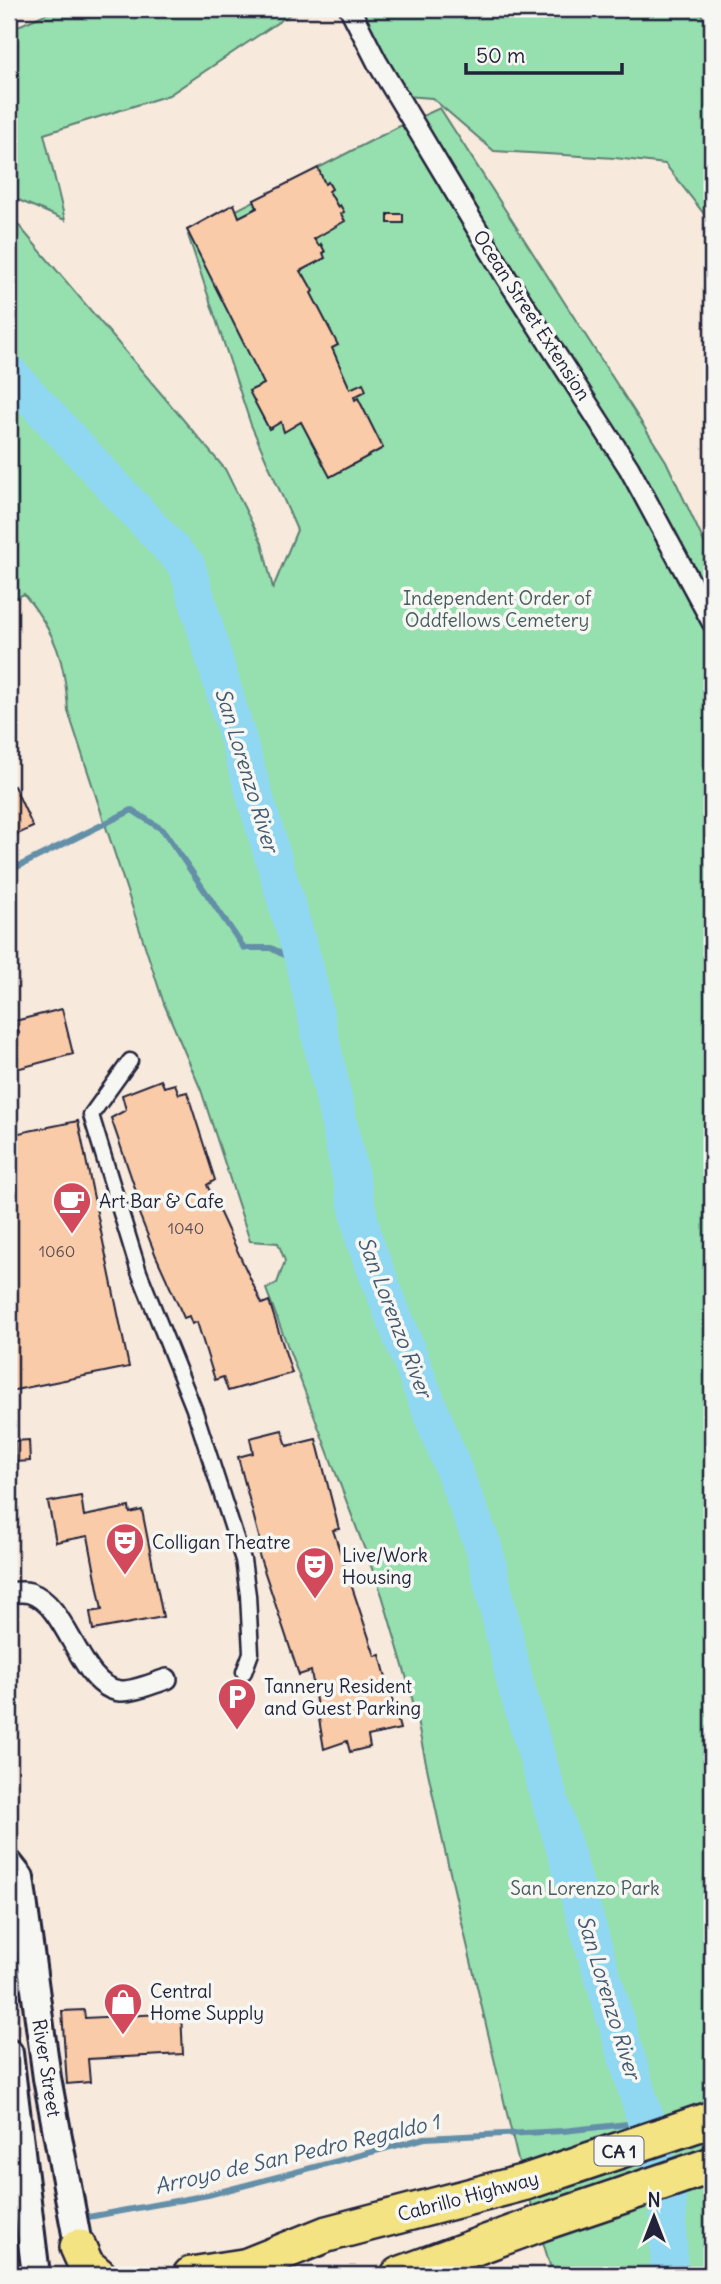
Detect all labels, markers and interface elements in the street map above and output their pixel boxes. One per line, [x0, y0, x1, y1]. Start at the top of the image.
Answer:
scale bar [466, 32, 621, 76]
text: 50 m [476, 42, 525, 69]
street label: Ocean Street Extension [468, 225, 596, 405]
park label: Independent Order of Oddfellows Cemetery [403, 586, 592, 632]
water label: San Lorenzo River [209, 685, 285, 858]
cafe icon: Art Bar & Cafe [51, 1180, 93, 1235]
place label: Art Bar & Cafe [99, 1189, 224, 1213]
house number: 1040 [168, 1218, 204, 1238]
water label: San Lorenzo River [352, 1233, 439, 1403]
house number: 1060 [39, 1241, 75, 1261]
theatre icon: Colligan Theatre [104, 1521, 146, 1576]
place label: Colligan Theatre [152, 1530, 291, 1554]
place label: Live/Work Housing [342, 1543, 428, 1589]
theatre icon: Live/Work Housing [294, 1545, 336, 1600]
place label: Tannery Resident and Guest Parking [264, 1674, 421, 1720]
parking icon: Tannery Resident and Guest Parking [216, 1676, 258, 1731]
park label: San Lorenzo Park [510, 1876, 660, 1900]
water label: San Lorenzo River [571, 1912, 647, 2085]
place label: Central Home Supply [150, 1979, 264, 2025]
shop icon: Central Home Supply [102, 1981, 144, 2036]
street label: River Street [27, 2017, 67, 2119]
water label: Arroyo de San Pedro Regaldo 1 [152, 2108, 443, 2200]
road number: CA 1 [594, 2136, 644, 2166]
street label: Cabrillo Highway [395, 2166, 541, 2226]
north arrow [620, 2182, 690, 2252]
text: N [647, 2188, 661, 2212]

